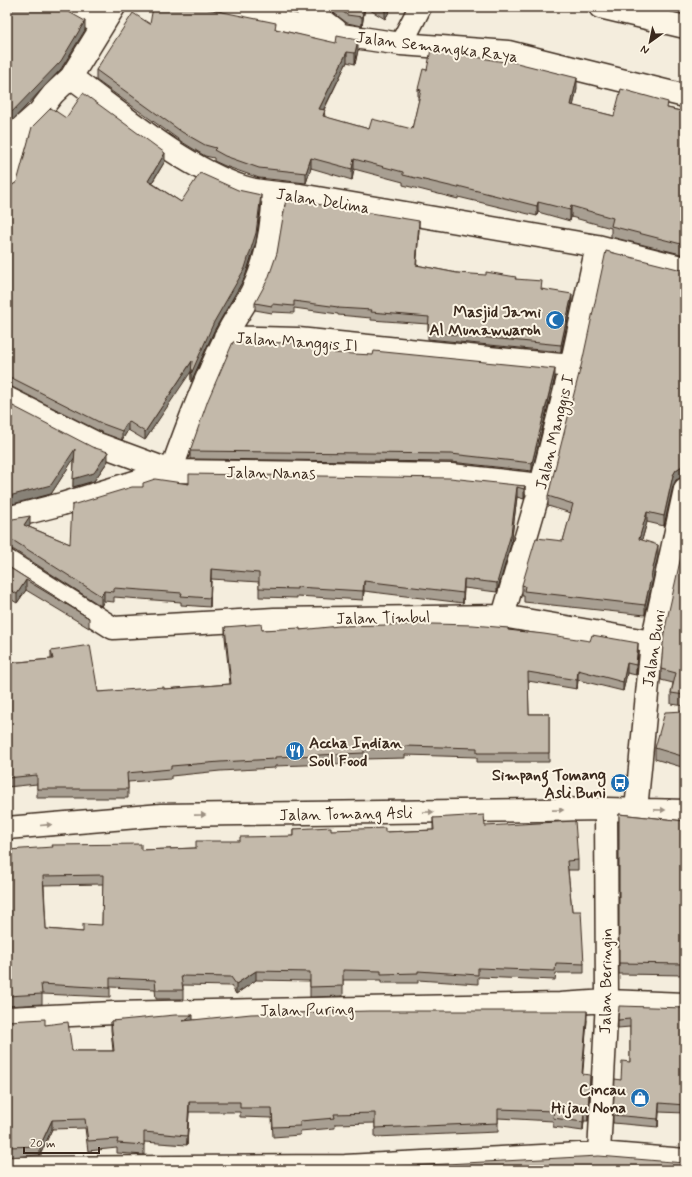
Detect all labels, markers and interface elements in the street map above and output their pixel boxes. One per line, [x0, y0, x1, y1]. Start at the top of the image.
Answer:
north arrow [630, 22, 670, 62]
street label: Jalan Semangka Raya [355, 27, 519, 68]
text: N [638, 42, 652, 57]
street label: Jalan Delima [275, 184, 371, 219]
place label: Masjid Jami Al Munawwaroh [429, 302, 541, 341]
mosque icon: Masjid Jami Al Munawwaroh [544, 309, 566, 331]
street label: Jalan Manggis II [235, 328, 359, 358]
street label: Jalan Manggis I [531, 373, 581, 492]
street label: Jalan Nanas [226, 462, 316, 485]
street label: Jalan Timbul [336, 607, 430, 630]
street label: Jalan Buni [638, 608, 671, 688]
place label: Accha Indian Soul Food [309, 733, 403, 772]
restaurant icon: Accha Indian Soul Food [284, 740, 306, 762]
place label: Simpang Tomang Asli Buni [492, 765, 606, 804]
bus stop icon: Simpang Tomang Asli Buni [609, 772, 631, 794]
street label: Jalan Tomang Asli [279, 803, 413, 826]
one-way arrow [552, 807, 565, 813]
one-way arrow [654, 807, 667, 813]
one-way arrow [422, 809, 435, 815]
one-way arrow [194, 812, 207, 818]
one-way arrow [40, 821, 52, 828]
street label: Jalan Beringin [595, 928, 618, 1034]
street label: Jalan Puring [260, 999, 355, 1022]
place label: Cincau Hijau Nona [551, 1080, 626, 1119]
shop icon: Cincau Hijau Nona [629, 1087, 651, 1109]
scale bar [24, 1129, 99, 1155]
text: 20 m [30, 1136, 56, 1152]

